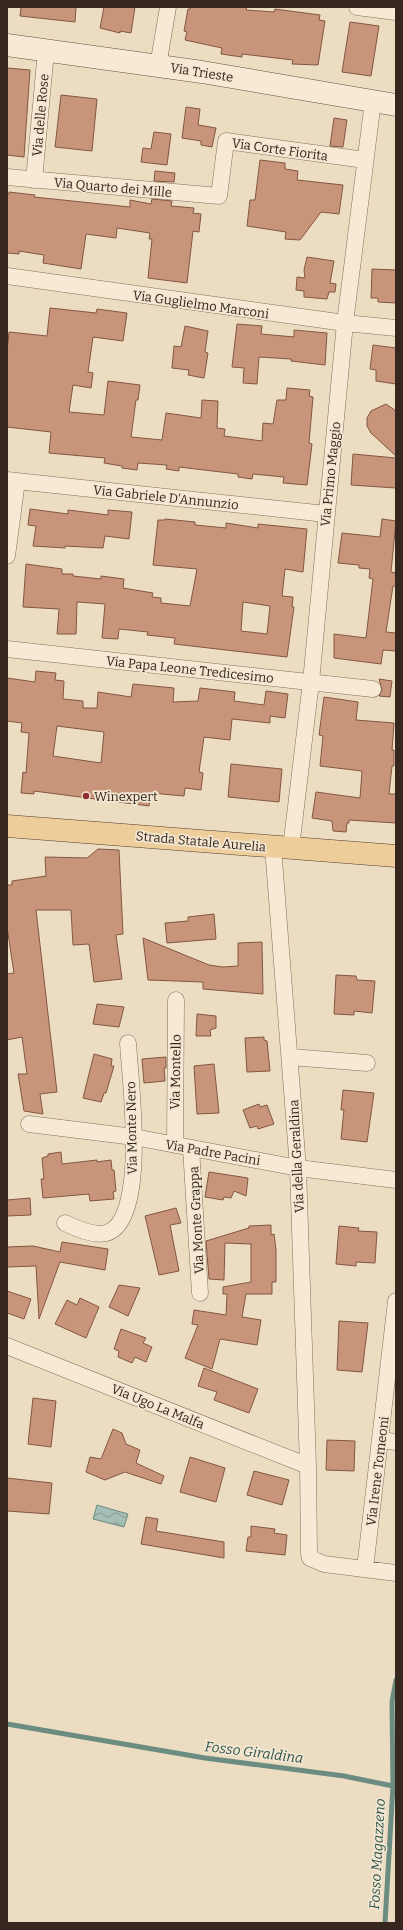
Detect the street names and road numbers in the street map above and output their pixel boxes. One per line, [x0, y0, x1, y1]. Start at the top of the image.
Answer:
street label: Via Trieste [169, 60, 234, 85]
street label: Via delle Rose [29, 73, 52, 157]
street label: Via Corte Fiorita [231, 135, 329, 164]
street label: Via Quarto dei Mille [53, 175, 173, 200]
street label: Via Guglielmo Marconi [132, 288, 270, 321]
street label: Via Primo Maggio [318, 421, 343, 527]
street label: Via Gabriele D'Annunzio [93, 482, 239, 513]
street label: Via Papa Leone Tredicesimo [105, 653, 274, 686]
street label: Strada Statale Aurelia [135, 828, 267, 855]
street label: Via Montello [167, 1034, 184, 1110]
street label: Via Monte Nero [123, 1081, 140, 1175]
street label: Via della Geraldina [286, 1099, 307, 1213]
street label: Via Padre Pacini [164, 1137, 262, 1168]
street label: Via Monte Grappa [186, 1166, 207, 1274]
street label: Via Ugo La Malfa [109, 1381, 207, 1432]
street label: Via Irene Tomeoni [363, 1415, 392, 1527]

